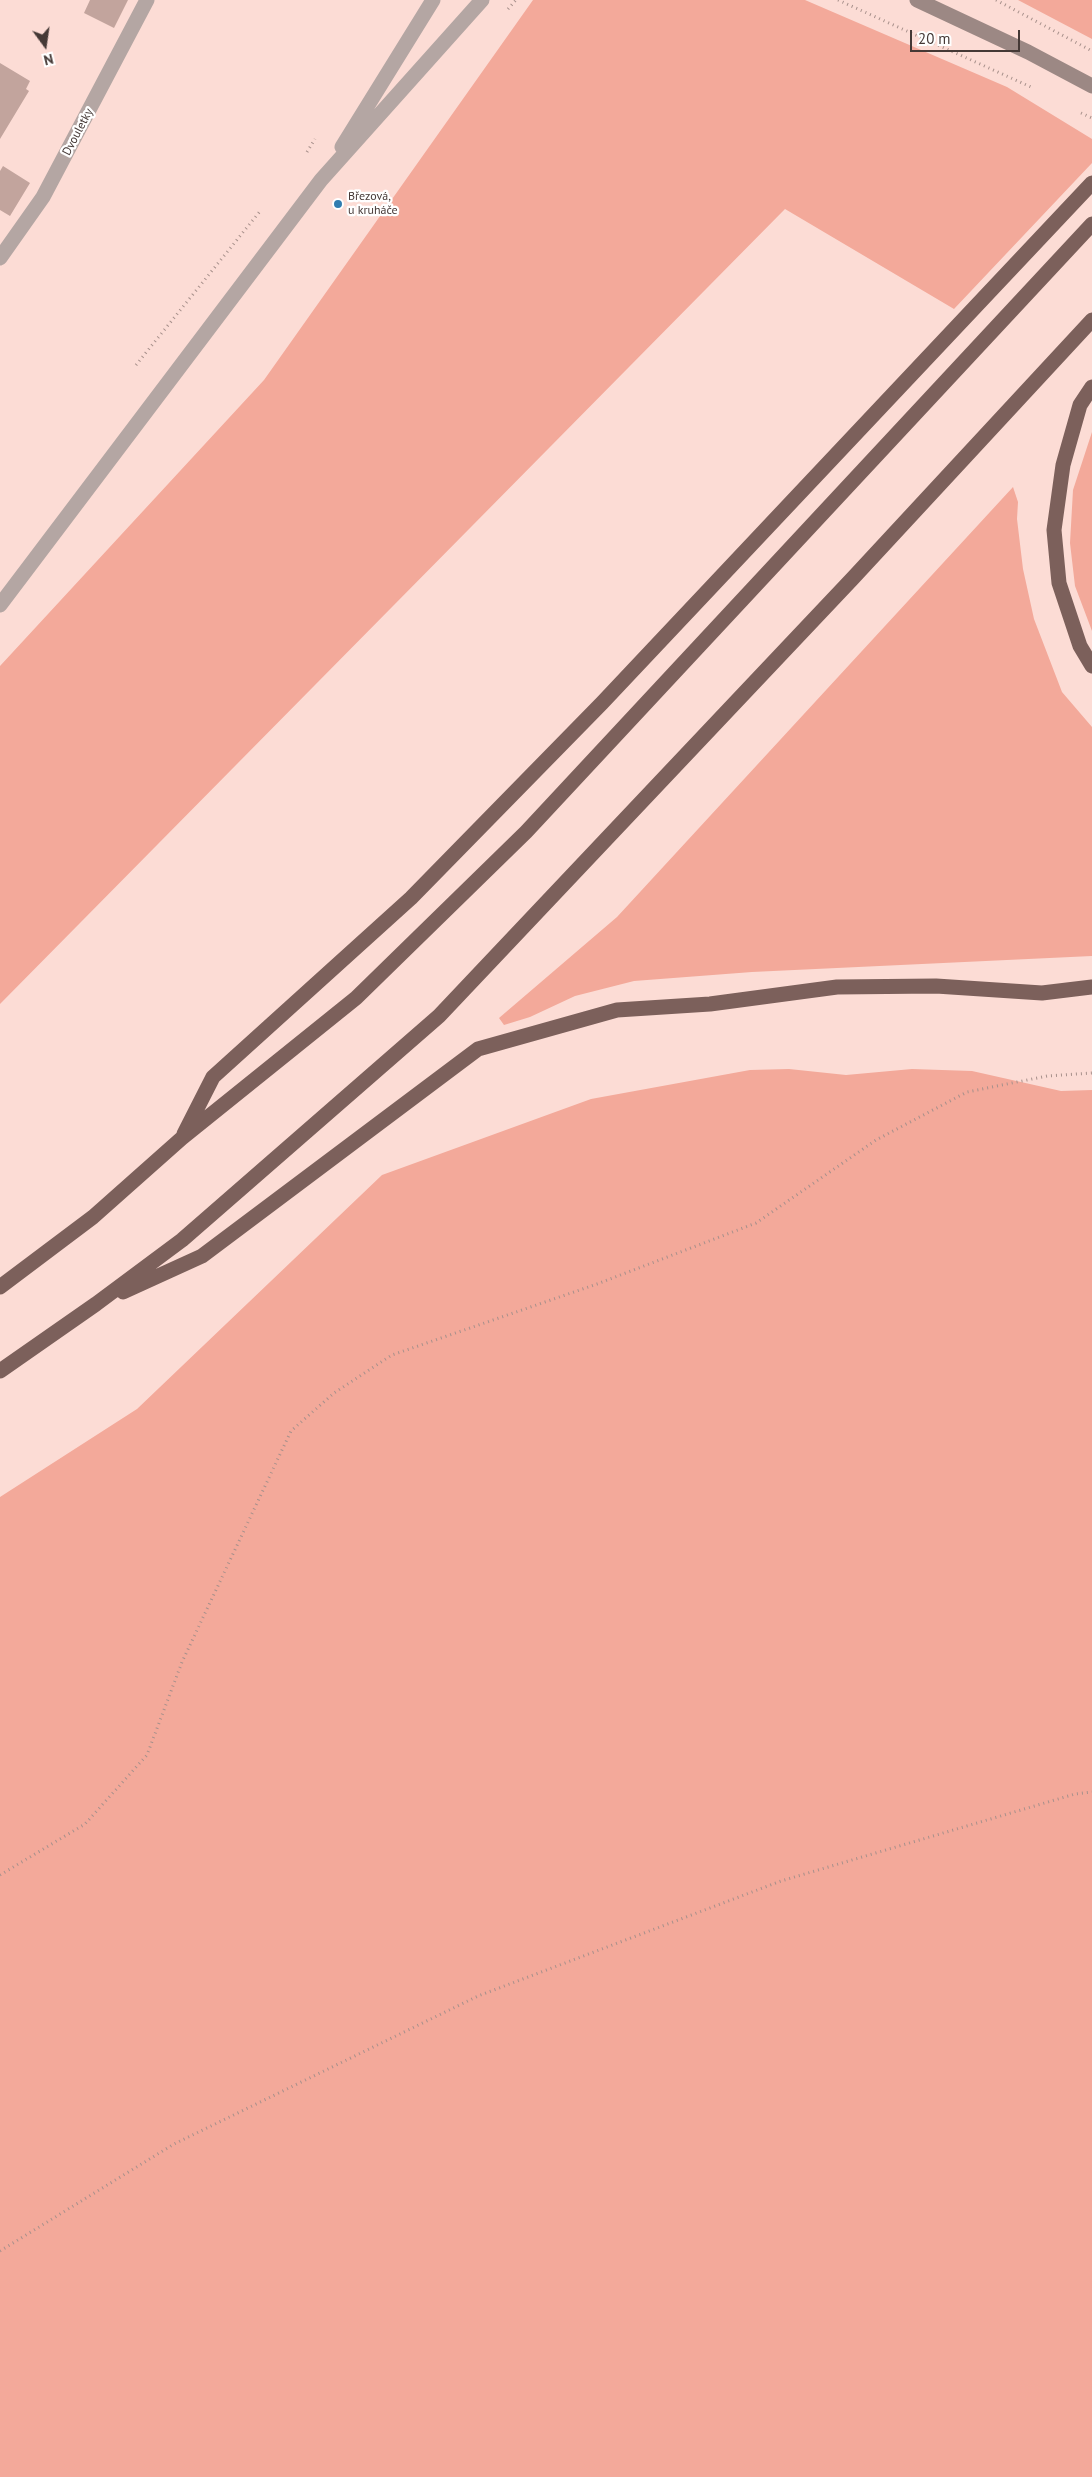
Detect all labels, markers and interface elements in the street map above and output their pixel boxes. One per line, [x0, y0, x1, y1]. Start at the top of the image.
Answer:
north arrow [20, 20, 70, 70]
scale bar [912, 20, 1022, 52]
text: 20 m [918, 29, 951, 48]
text: N [42, 50, 55, 69]
street label: Dvouletky [60, 106, 96, 158]
place label: Březová, u kruháče [348, 190, 398, 218]
marker: Březová, u kruháče [332, 198, 344, 210]

